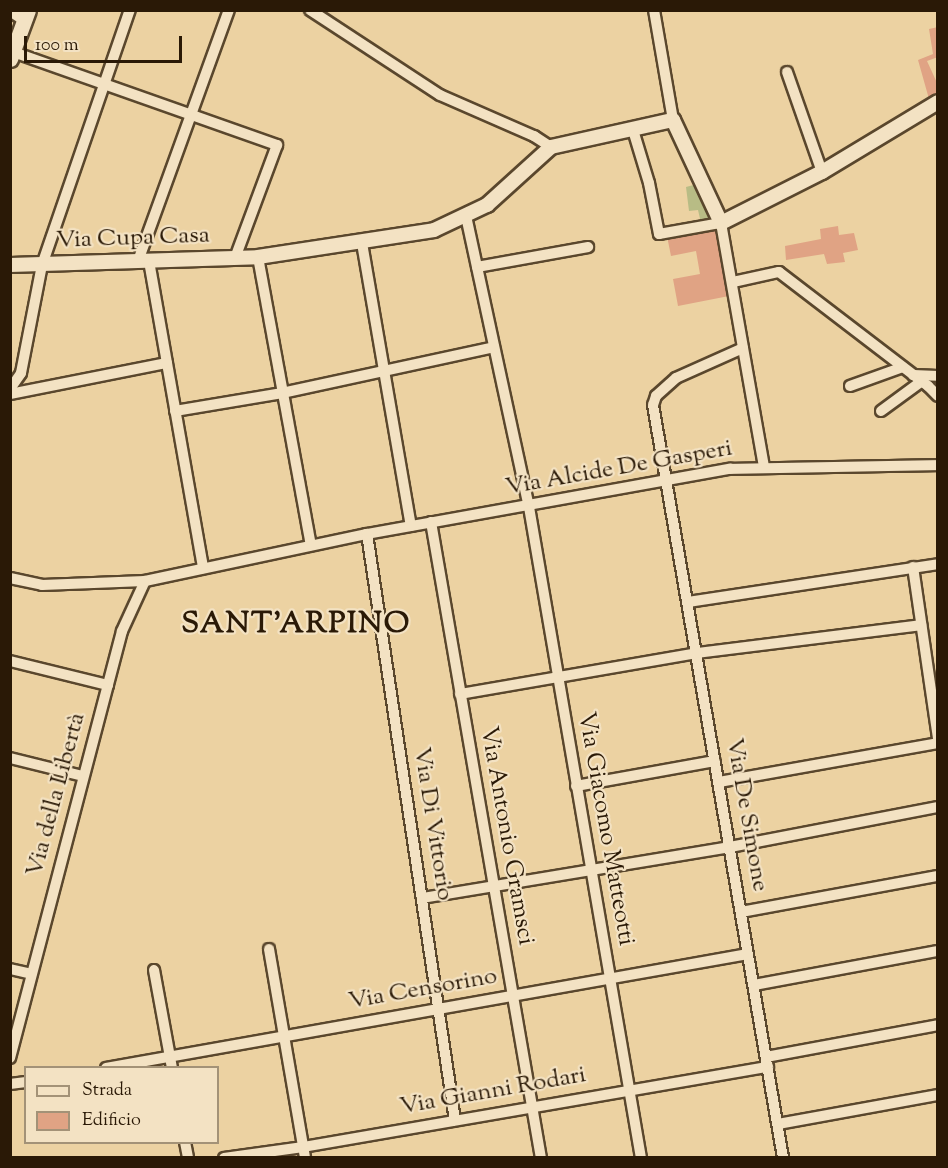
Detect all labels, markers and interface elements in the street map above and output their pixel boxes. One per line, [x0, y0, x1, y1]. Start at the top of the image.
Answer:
scale bar [27, 24, 184, 62]
text: 100 m [35, 33, 79, 59]
street label: Via Cupa Casa [56, 222, 210, 256]
street label: Via Alcide De Gasperi [503, 435, 735, 503]
district label: SANT'ARPINO [181, 607, 411, 643]
street label: Via della Libertà [21, 710, 93, 880]
street label: Via Giacomo Matteotti [570, 710, 640, 948]
street label: Via Antonio Gramsci [473, 724, 539, 948]
street label: Via De Simone [718, 736, 774, 894]
street label: Via Di Vittorio [406, 745, 458, 903]
street label: Via Censorino [346, 963, 500, 1017]
street label: Via Gianni Rodari [398, 1061, 588, 1123]
legend [24, 1066, 219, 1144]
text: Strada [82, 1078, 132, 1104]
text: Edificio [82, 1108, 141, 1134]

